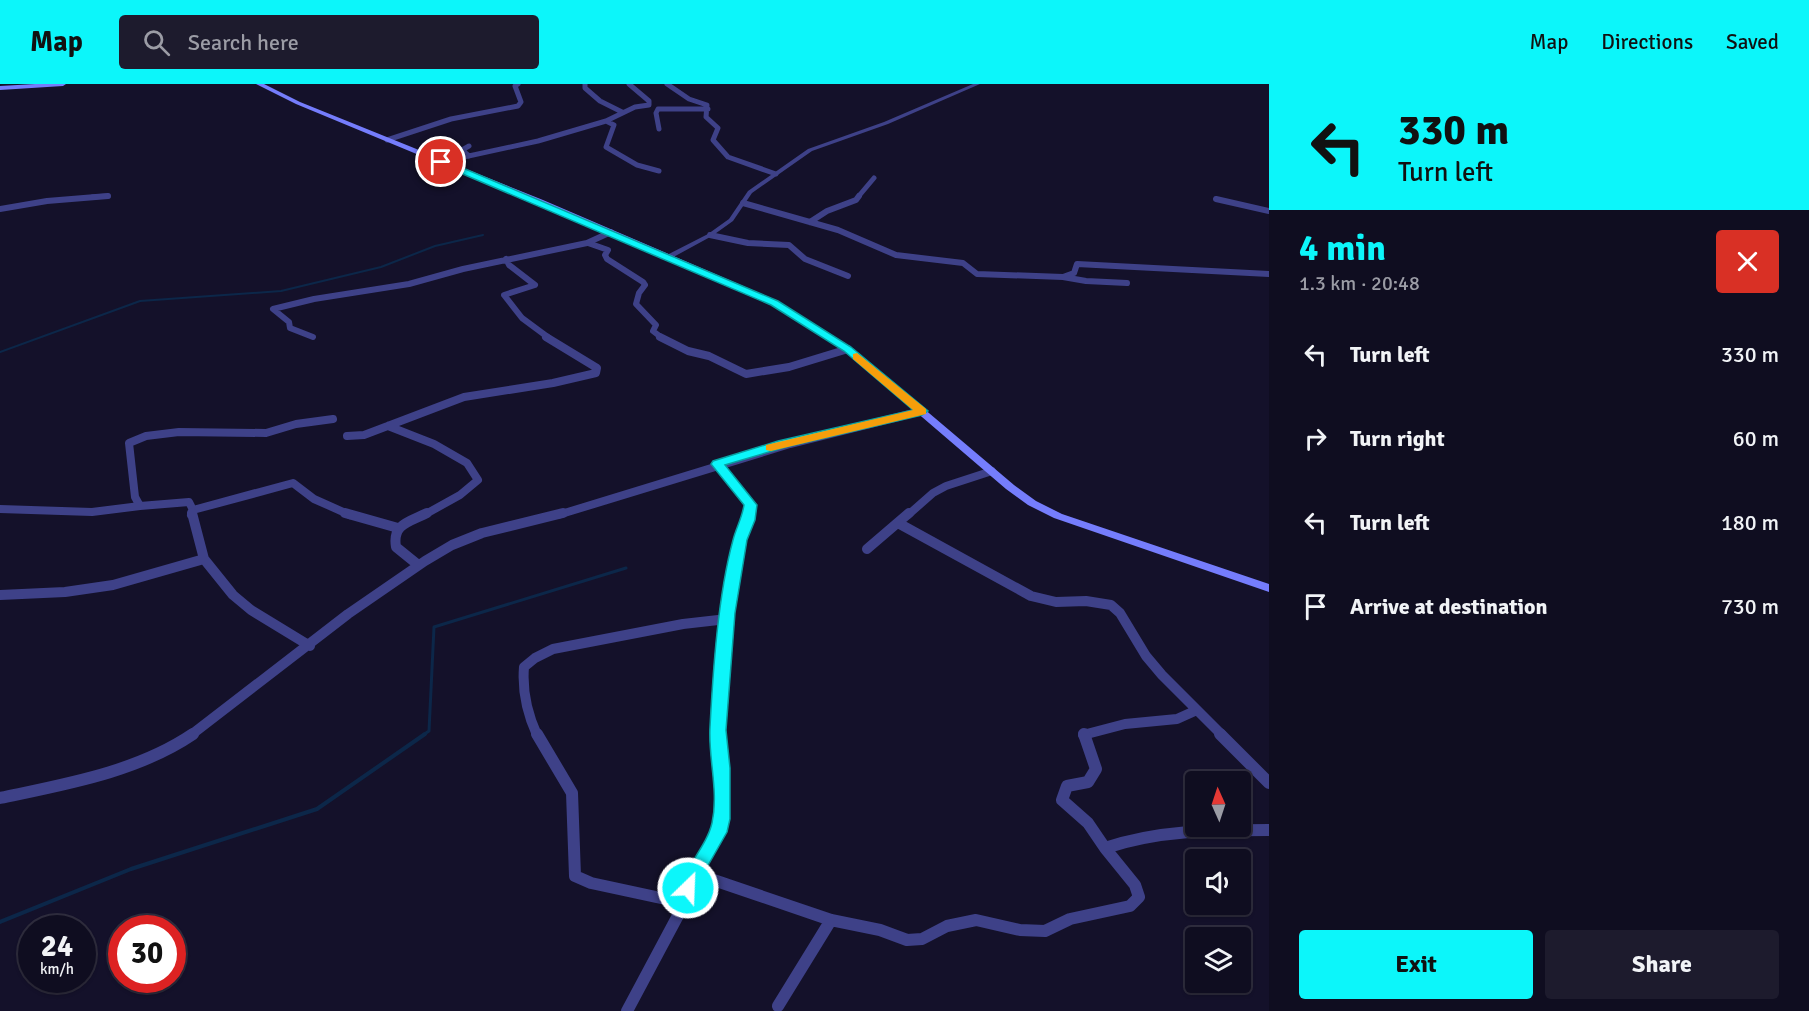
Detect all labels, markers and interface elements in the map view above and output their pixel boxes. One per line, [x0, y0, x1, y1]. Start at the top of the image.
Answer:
search box [119, 15, 539, 69]
text: Map [30, 25, 83, 59]
icon: search [140, 26, 173, 59]
text: Search here [188, 29, 299, 56]
text: Map [1530, 29, 1568, 55]
text: Directions [1601, 29, 1693, 55]
text: Saved [1726, 29, 1779, 55]
text: 330 m [1398, 105, 1509, 156]
icon: left [1299, 108, 1377, 186]
pin [415, 136, 466, 187]
icon: arrive [424, 145, 457, 178]
text: Turn left [1398, 156, 1493, 189]
text: 4 min [1299, 226, 1386, 271]
button: close [1716, 230, 1779, 293]
text: 1.3 km · 20:48 [1299, 271, 1420, 296]
icon: left [1299, 338, 1332, 371]
text: Turn left [1350, 341, 1430, 368]
text: 330 m [1721, 341, 1779, 368]
icon: right [1299, 422, 1332, 455]
text: Turn right [1350, 425, 1445, 452]
text: 60 m [1733, 425, 1779, 452]
icon: left [1299, 506, 1332, 539]
text: Turn left [1350, 509, 1430, 536]
text: 180 m [1721, 509, 1779, 536]
icon: arrive [1299, 590, 1332, 623]
text: Arrive at destination [1350, 593, 1547, 620]
text: 730 m [1721, 593, 1779, 620]
north arrow [1185, 771, 1251, 837]
map controls [1185, 771, 1251, 993]
button: sound [1185, 849, 1251, 915]
position arrow [656, 856, 720, 920]
speed limit sign: 30 [108, 915, 186, 993]
button: layers [1185, 927, 1251, 993]
text: 24 [41, 928, 73, 965]
button: Exit [1299, 930, 1533, 999]
button: Share [1545, 930, 1779, 999]
text: km/h [40, 960, 74, 978]

